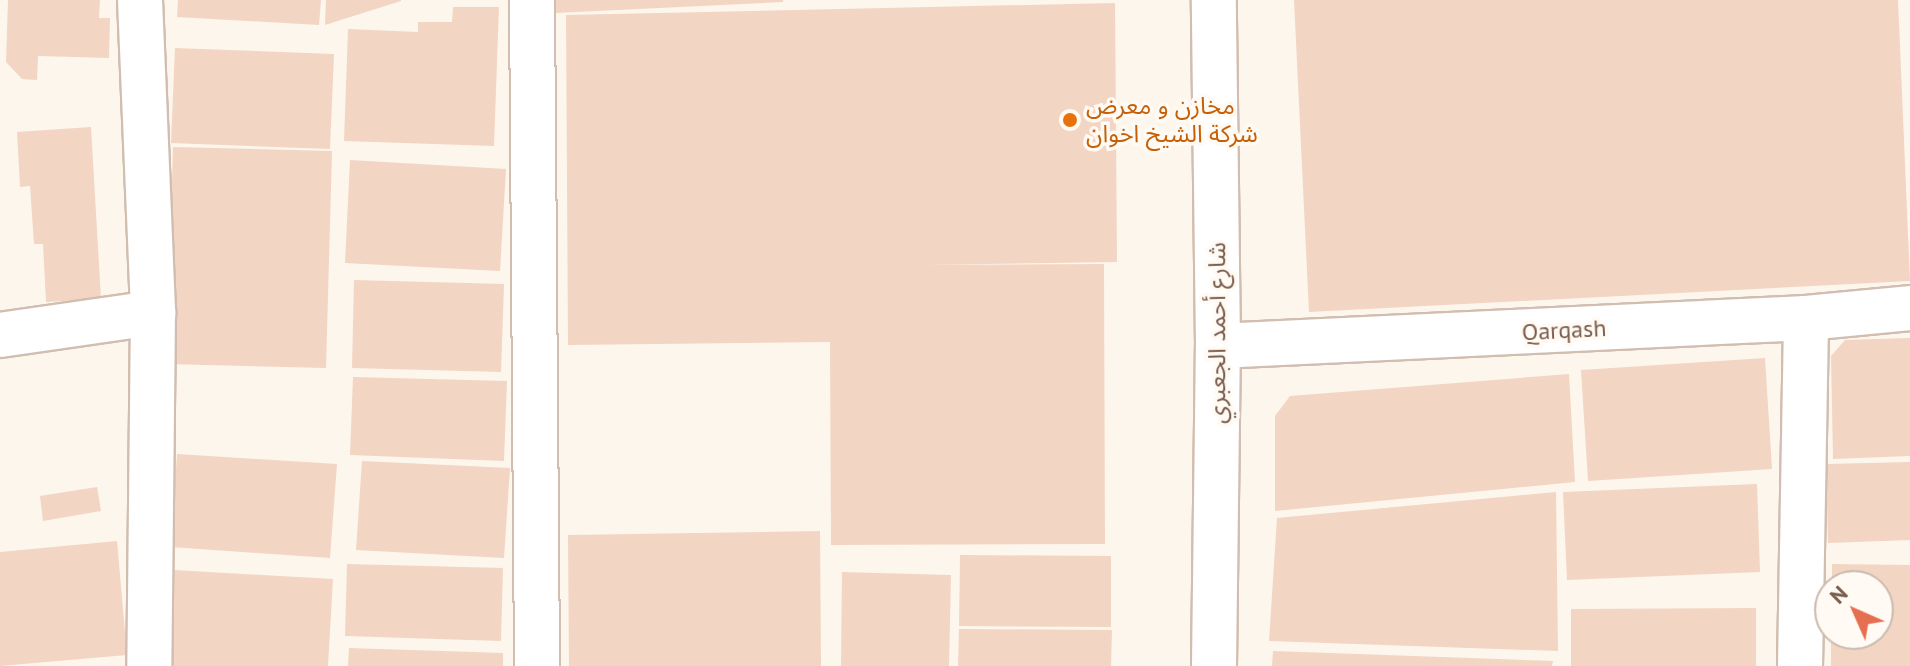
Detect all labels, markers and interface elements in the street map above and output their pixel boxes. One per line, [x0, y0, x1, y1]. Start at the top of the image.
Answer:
place label: مخازن و معرض شركة الشيخ اخوان [1086, 92, 1258, 148]
marker: مخازن و معرض شركة الشيخ اخوان [1061, 111, 1079, 129]
street label: شارع أحمد الجعبري [1203, 242, 1231, 424]
street label: Qarqash [1521, 313, 1607, 347]
north arrow [1814, 570, 1894, 650]
text: N [1823, 579, 1853, 609]

